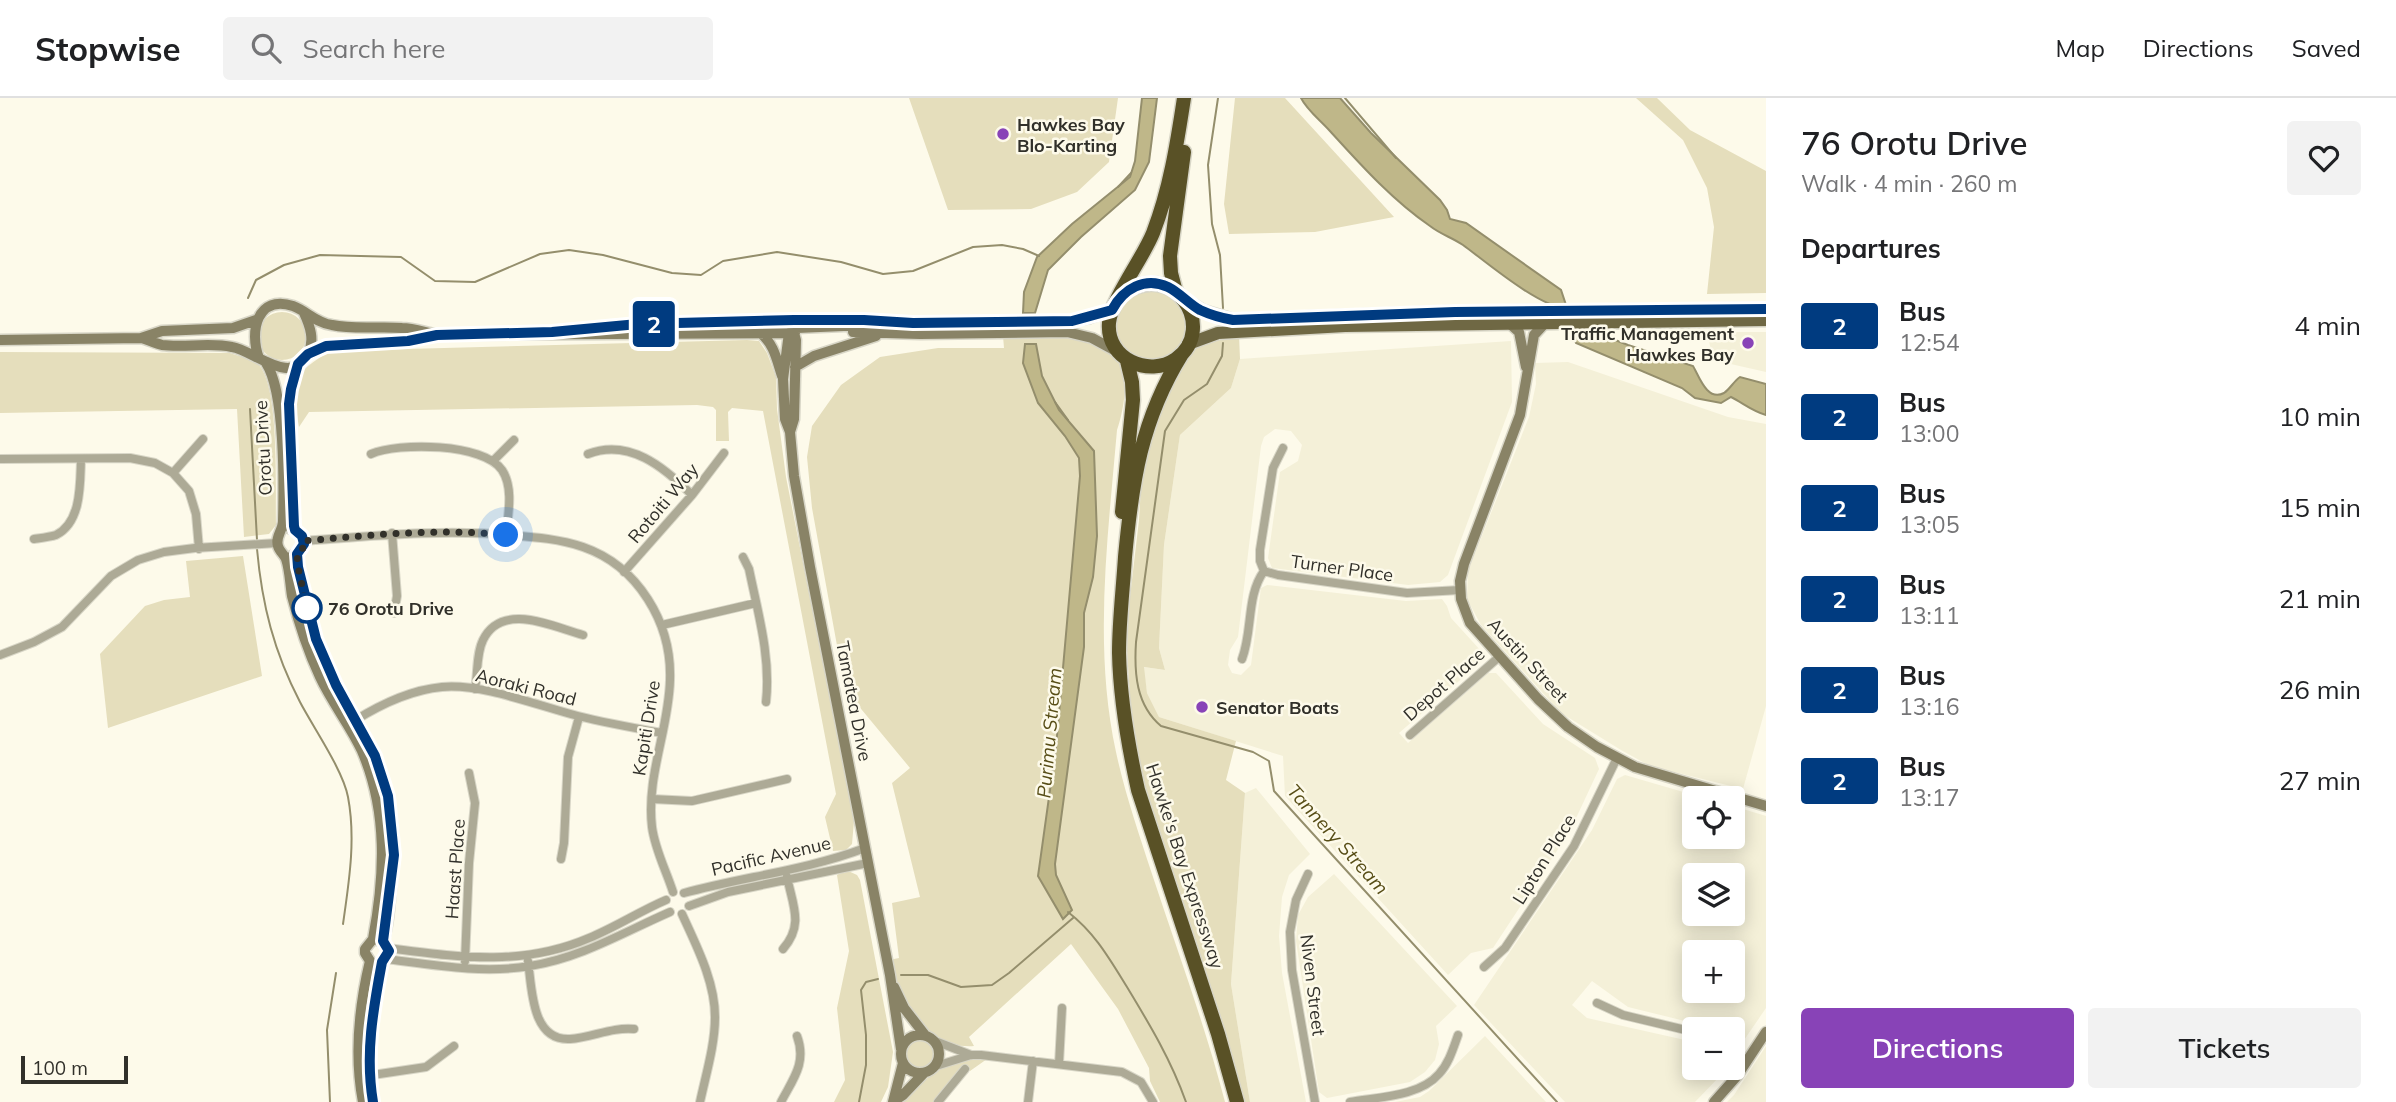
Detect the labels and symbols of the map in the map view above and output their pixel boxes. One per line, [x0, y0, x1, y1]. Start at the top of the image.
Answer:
place label: Hawkes Bay Blo-Karting [1017, 113, 1125, 157]
marker: Hawkes Bay Blo-Karting [995, 126, 1011, 142]
line badge: 2 [631, 301, 677, 347]
place label: Traffic Management Hawkes Bay [1561, 322, 1734, 366]
marker: Traffic Management Hawkes Bay [1740, 335, 1756, 351]
street label: Orotu Drive [249, 400, 277, 496]
street label: Rotoiti Way [623, 458, 704, 548]
your location [488, 517, 523, 552]
street label: Turner Place [1289, 549, 1395, 587]
marker: 76 Orotu Drive [292, 593, 322, 623]
place label: 76 Orotu Drive [328, 597, 454, 620]
street label: Austin Street [1483, 613, 1573, 707]
street label: Tamatea Drive [831, 639, 877, 763]
street label: Depot Place [1399, 642, 1489, 726]
street label: Aoraki Road [473, 663, 579, 711]
water label: Purimu Stream [1031, 667, 1067, 799]
street label: Kapiti Drive [627, 679, 665, 777]
place label: Senator Boats [1216, 696, 1339, 719]
marker: Senator Boats [1194, 699, 1210, 715]
street label: Hawke's Bay Expressway [1141, 760, 1229, 972]
water label: Tannery Stream [1282, 779, 1394, 899]
street label: Lipton Place [1507, 810, 1581, 908]
street label: Haast Place [440, 818, 470, 920]
street label: Pacific Avenue [709, 831, 833, 881]
street label: Niven Street [1295, 933, 1331, 1037]
scale bar [21, 1053, 128, 1085]

